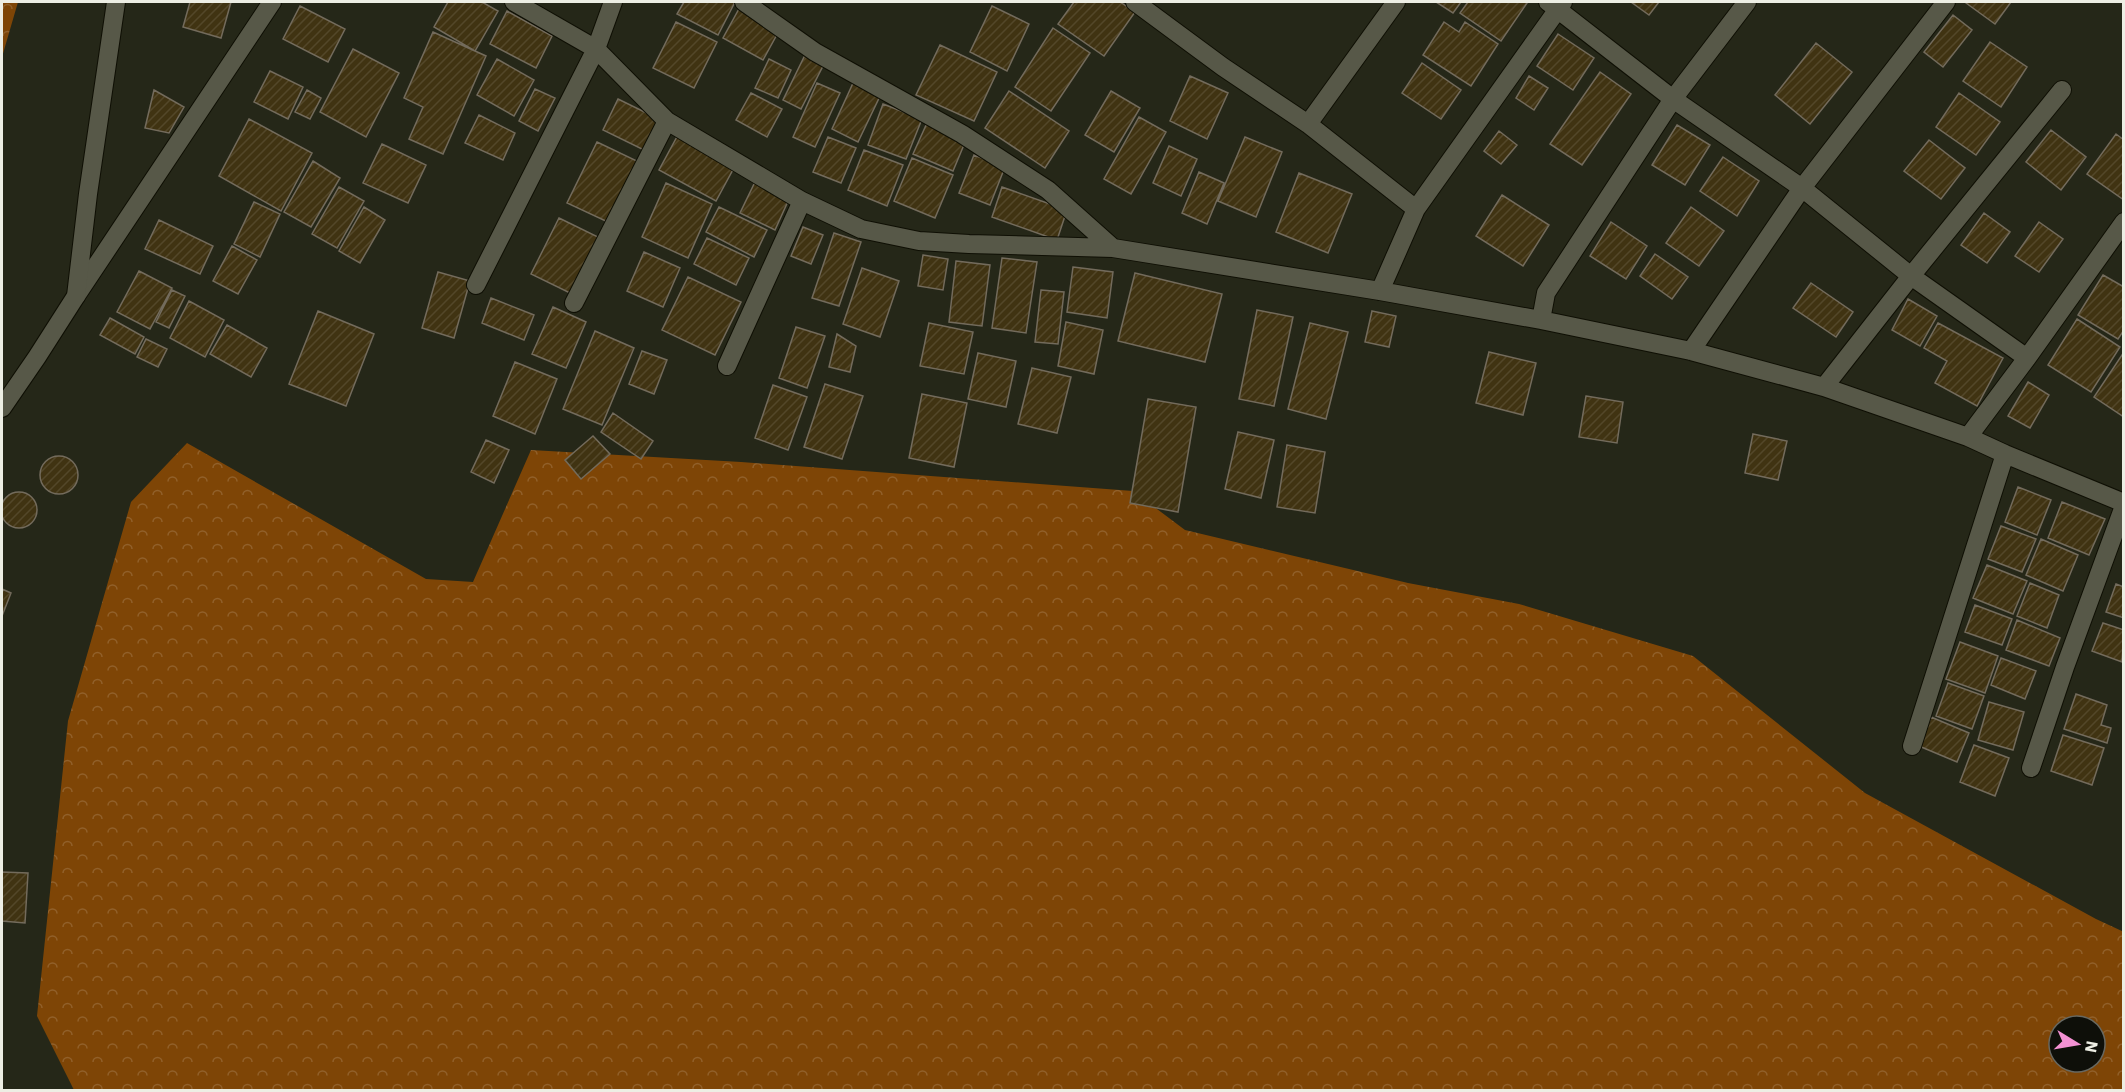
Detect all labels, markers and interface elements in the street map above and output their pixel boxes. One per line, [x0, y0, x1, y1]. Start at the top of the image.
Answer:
north arrow [2047, 1014, 2107, 1074]
text: N [2081, 1039, 2103, 1054]

